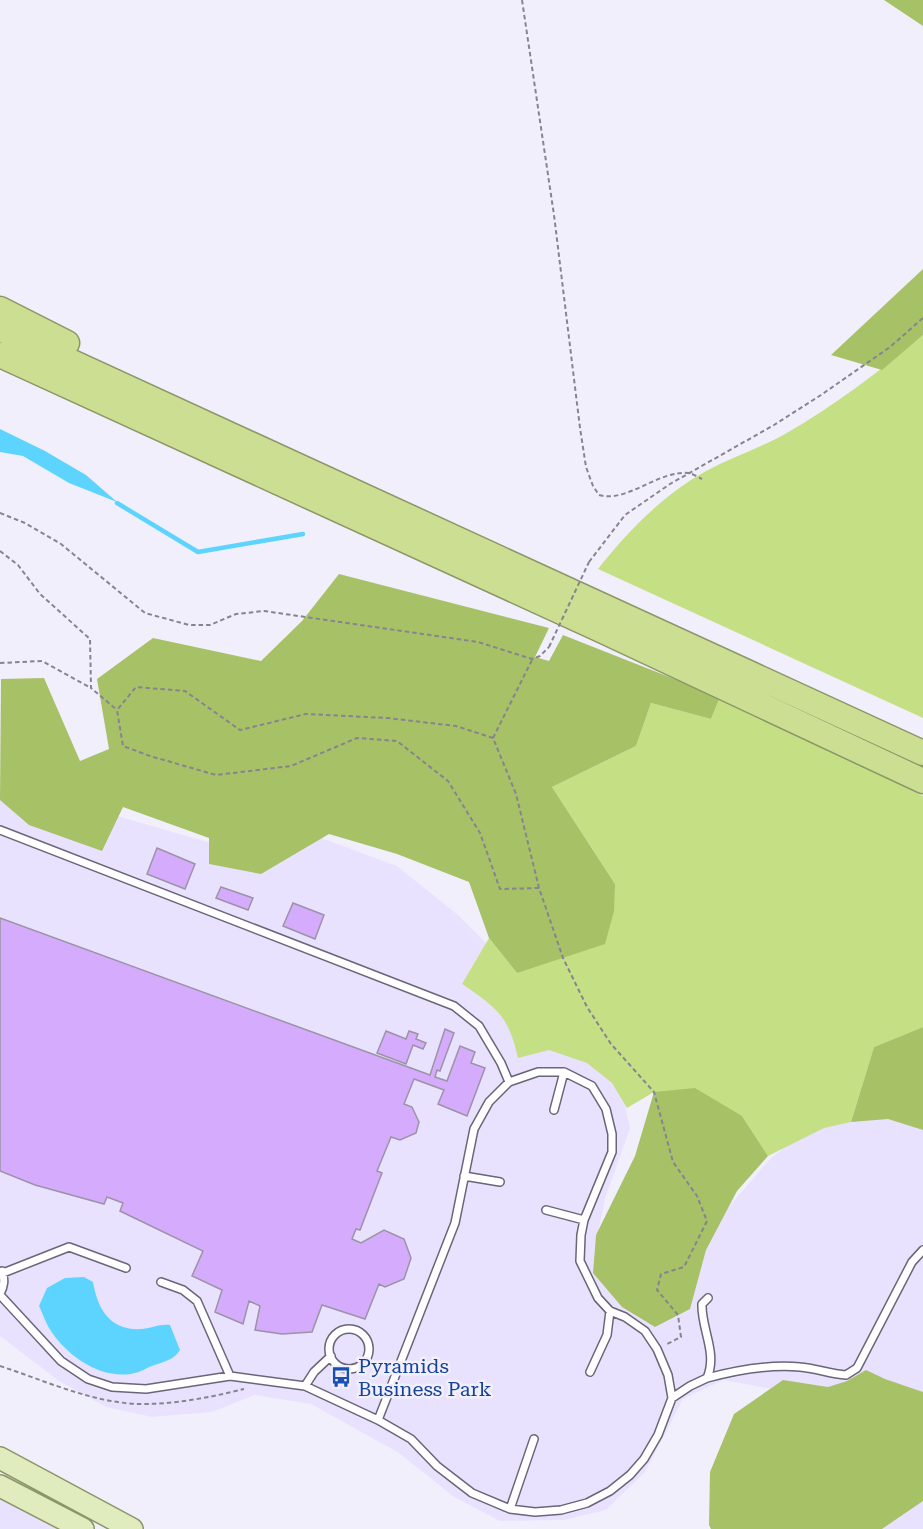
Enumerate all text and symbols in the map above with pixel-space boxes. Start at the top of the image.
place label: Pyramids Business Park [358,1354,492,1401]
bus stop icon: Pyramids Business Park [329,1365,353,1389]

